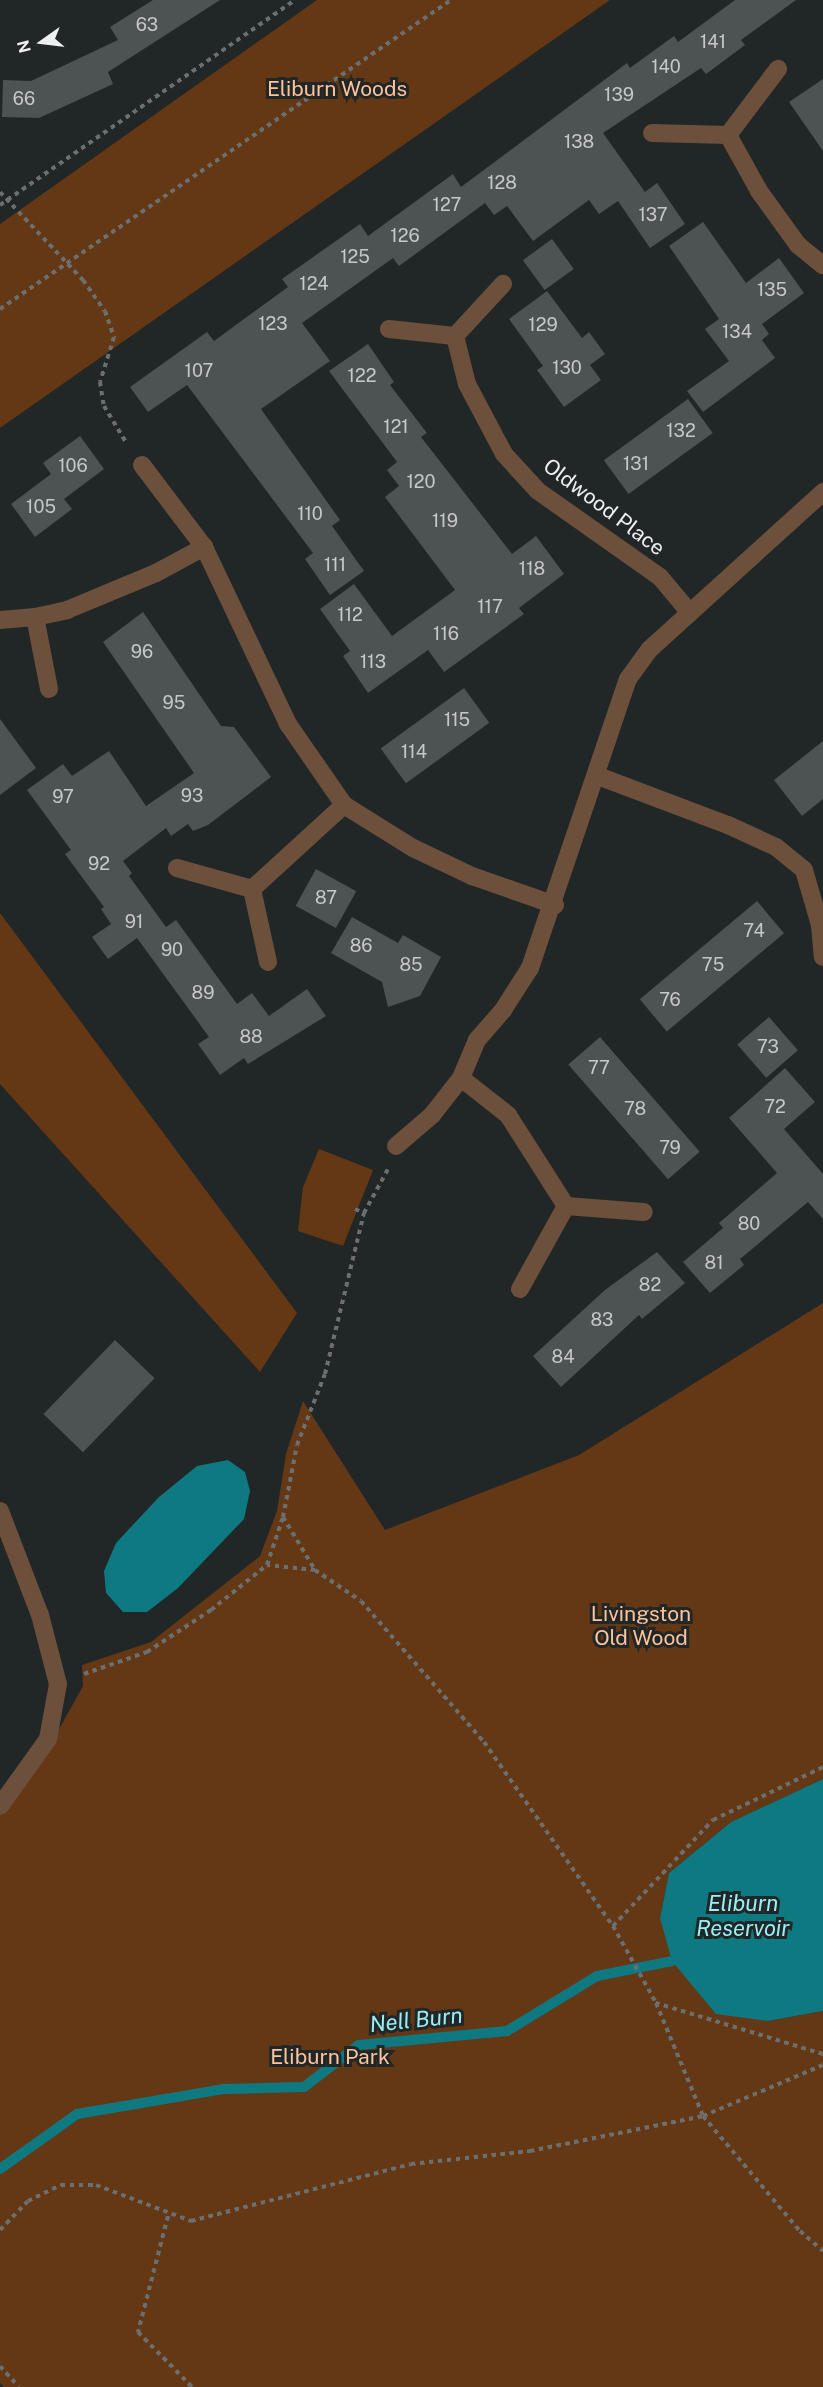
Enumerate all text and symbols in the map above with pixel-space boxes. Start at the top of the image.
north arrow [12,12,72,72]
house number: 63 [136,14,158,36]
house number: 141 [700,31,726,53]
text: N [13,38,35,55]
house number: 140 [651,56,681,78]
park label: Eliburn Woods [267,76,407,102]
house number: 139 [604,84,634,106]
house number: 66 [13,88,35,110]
house number: 138 [564,131,594,153]
house number: 128 [487,172,517,194]
house number: 127 [433,194,461,216]
house number: 137 [638,204,668,226]
house number: 126 [390,225,420,247]
house number: 125 [340,246,370,268]
house number: 124 [299,273,329,295]
house number: 135 [757,279,787,301]
house number: 123 [258,313,288,335]
house number: 129 [528,314,558,336]
house number: 134 [722,321,752,343]
house number: 130 [552,357,582,379]
house number: 107 [185,360,213,382]
house number: 122 [348,365,376,387]
house number: 121 [383,416,409,438]
house number: 132 [666,420,696,442]
street label: Oldwood Place [538,453,670,561]
house number: 131 [623,453,649,475]
house number: 106 [58,455,88,477]
house number: 120 [406,471,436,493]
house number: 105 [26,496,56,518]
house number: 110 [297,503,323,525]
house number: 119 [432,510,458,532]
house number: 111 [324,554,346,576]
house number: 118 [519,558,545,580]
house number: 117 [477,596,503,618]
house number: 112 [337,604,363,626]
house number: 116 [433,623,459,645]
house number: 96 [131,641,153,663]
house number: 113 [360,651,386,673]
house number: 95 [163,692,185,714]
house number: 115 [444,709,470,731]
house number: 114 [401,741,427,763]
house number: 93 [181,785,203,807]
house number: 97 [52,786,74,808]
house number: 92 [88,853,110,875]
house number: 87 [315,887,337,909]
house number: 91 [125,911,143,933]
house number: 74 [743,920,765,942]
house number: 86 [350,935,372,957]
house number: 90 [161,939,183,961]
house number: 85 [399,954,423,976]
house number: 75 [702,954,724,976]
house number: 89 [192,982,214,1004]
house number: 76 [659,989,681,1011]
house number: 88 [239,1026,263,1048]
house number: 73 [757,1036,779,1058]
house number: 77 [588,1057,610,1079]
house number: 72 [764,1096,786,1118]
house number: 78 [624,1098,646,1120]
house number: 79 [659,1137,681,1159]
house number: 80 [738,1213,760,1235]
house number: 81 [705,1252,723,1274]
house number: 82 [639,1274,661,1296]
house number: 83 [591,1309,613,1331]
house number: 84 [552,1346,574,1368]
park label: Livingston Old Wood [591,1601,691,1651]
water label: Eliburn Reservoir [696,1890,790,1942]
water label: Nell Burn [368,2002,464,2038]
park label: Eliburn Park [270,2044,390,2070]

